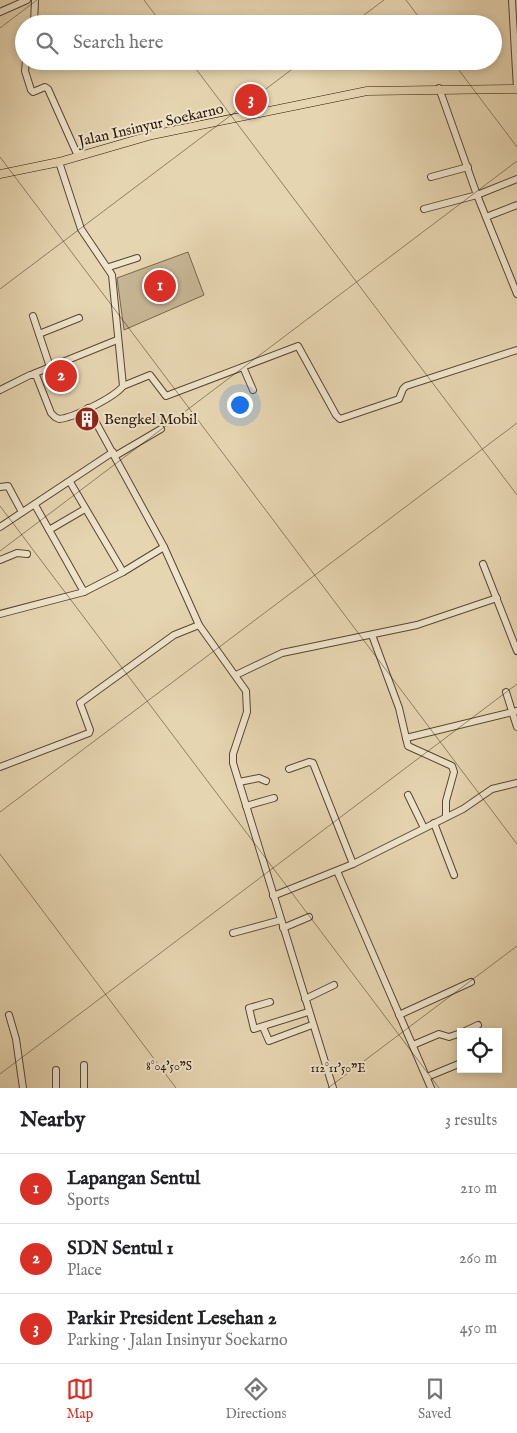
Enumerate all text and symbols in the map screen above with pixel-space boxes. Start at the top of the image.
search box [15,15,502,70]
icon: search [33,29,61,57]
text: Search here [73,31,164,55]
pin: 3 [235,81,267,119]
street label: Jalan Insinyur Soekarno [75,99,225,151]
pin: 1 [144,267,176,305]
pin: 2 [45,357,77,395]
your location [227,392,253,418]
building icon: Bengkel Mobil [74,406,100,432]
place label: Bengkel Mobil [104,410,198,429]
map controls [457,1028,502,1073]
button: locate [457,1028,502,1073]
text: 8°04'50"S [146,1059,192,1074]
text: 112°11'50"E [310,1061,366,1076]
text: Nearby [20,1107,85,1134]
text: 3 results [445,1111,497,1131]
text: Lapangan Sentul [67,1167,200,1191]
text: 1 [33,1179,39,1199]
text: 210 m [460,1179,497,1199]
text: Sports [67,1191,109,1211]
text: SDN Sentul 1 [67,1237,174,1261]
text: 2 [32,1249,40,1269]
text: 260 m [459,1249,497,1269]
text: Place [67,1261,102,1281]
text: Parkir President Lesehan 2 [67,1307,277,1331]
text: 3 [33,1319,39,1339]
text: 450 m [460,1319,497,1339]
text: Parking · Jalan Insinyur Soekarno [67,1331,288,1351]
tab: Map [66,1375,94,1423]
tab: Directions [225,1375,286,1423]
tab: Saved [418,1375,451,1423]

